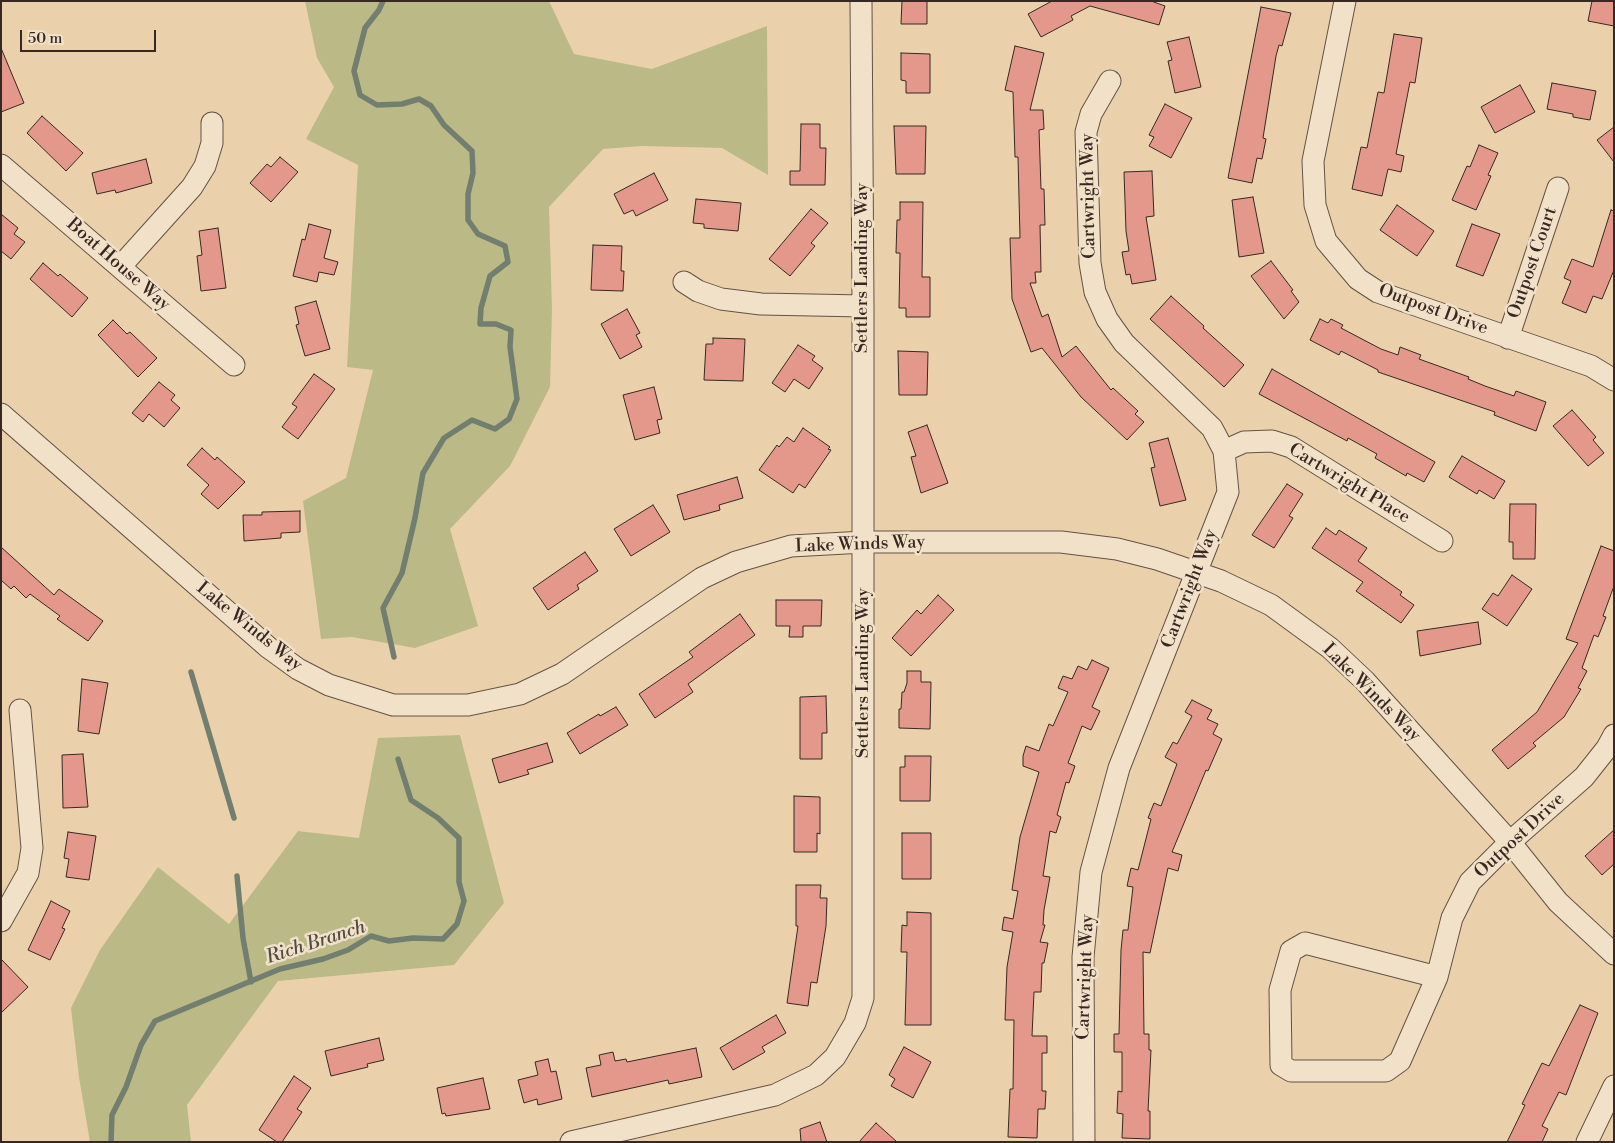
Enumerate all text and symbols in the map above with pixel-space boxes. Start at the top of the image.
scale bar [22,20,159,52]
text: 50 m [28,29,62,48]
street label: Cartwright Way [1077,133,1101,259]
street label: Settlers Landing Way [852,183,874,353]
street label: Outpost Court [1504,204,1562,322]
street label: Boat House Way [62,214,174,316]
street label: Outpost Drive [1375,280,1491,340]
street label: Cartwright Place [1284,439,1414,529]
street label: Cartwright Way [1157,527,1223,651]
street label: Lake Winds Way [795,532,925,558]
street label: Lake Winds Way [192,578,306,676]
street label: Settlers Landing Way [853,588,875,758]
street label: Lake Winds Way [1317,639,1425,747]
street label: Outpost Drive [1471,789,1569,883]
street label: Cartwright Way [1073,914,1099,1040]
water label: Rich Branch [263,916,369,970]

